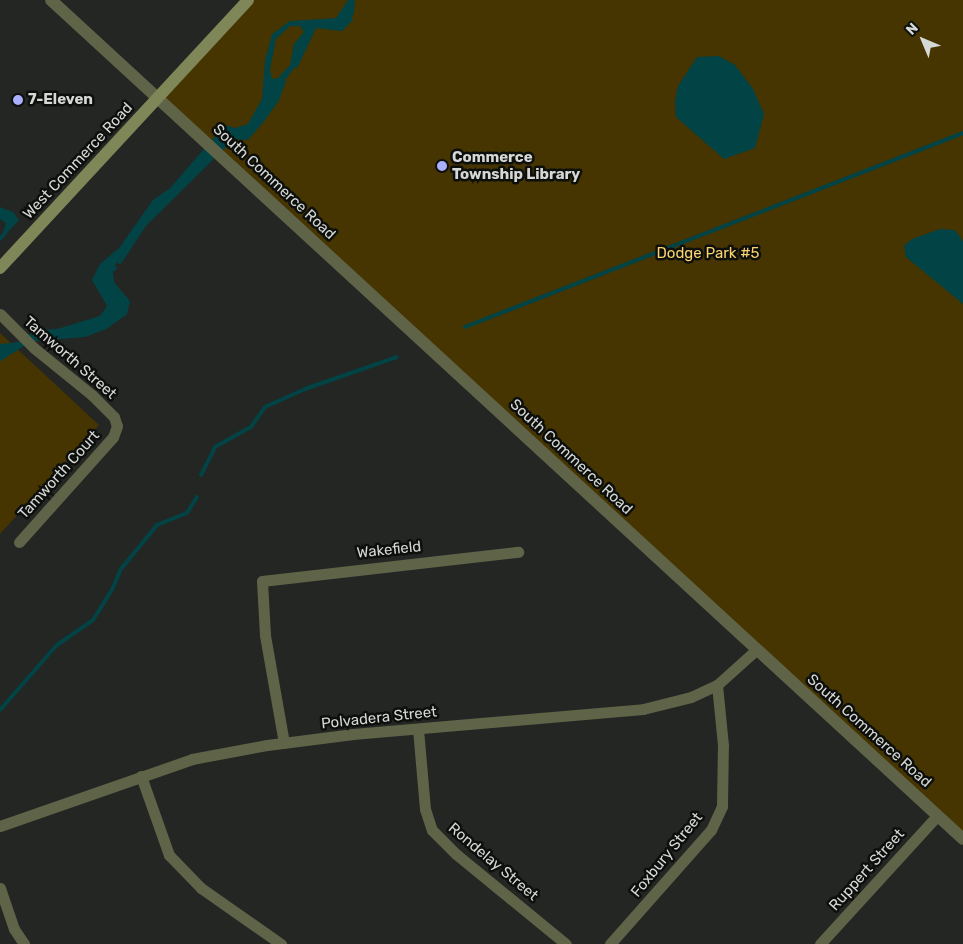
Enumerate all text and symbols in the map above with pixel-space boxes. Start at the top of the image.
north arrow [898,15,948,65]
text: N [902,19,922,39]
place label: 7-Eleven [28,91,93,109]
marker: 7-Eleven [12,94,24,106]
street label: West Commerce Road [19,99,137,223]
street label: South Commerce Road [209,121,339,243]
place label: Commerce Township Library [452,148,580,183]
marker: Commerce Township Library [436,160,448,172]
park label: Dodge Park #5 [656,245,760,263]
street label: Tamworth Street [20,313,120,403]
street label: South Commerce Road [506,396,636,518]
street label: Tamworth Court [15,427,103,523]
street label: Wakefield [356,538,422,562]
street label: South Commerce Road [803,671,935,791]
street label: Polvadera Street [320,703,438,733]
street label: Foxbury Street [627,809,707,901]
street label: Rondelay Street [444,819,542,905]
street label: Ruppert Street [826,825,908,915]

